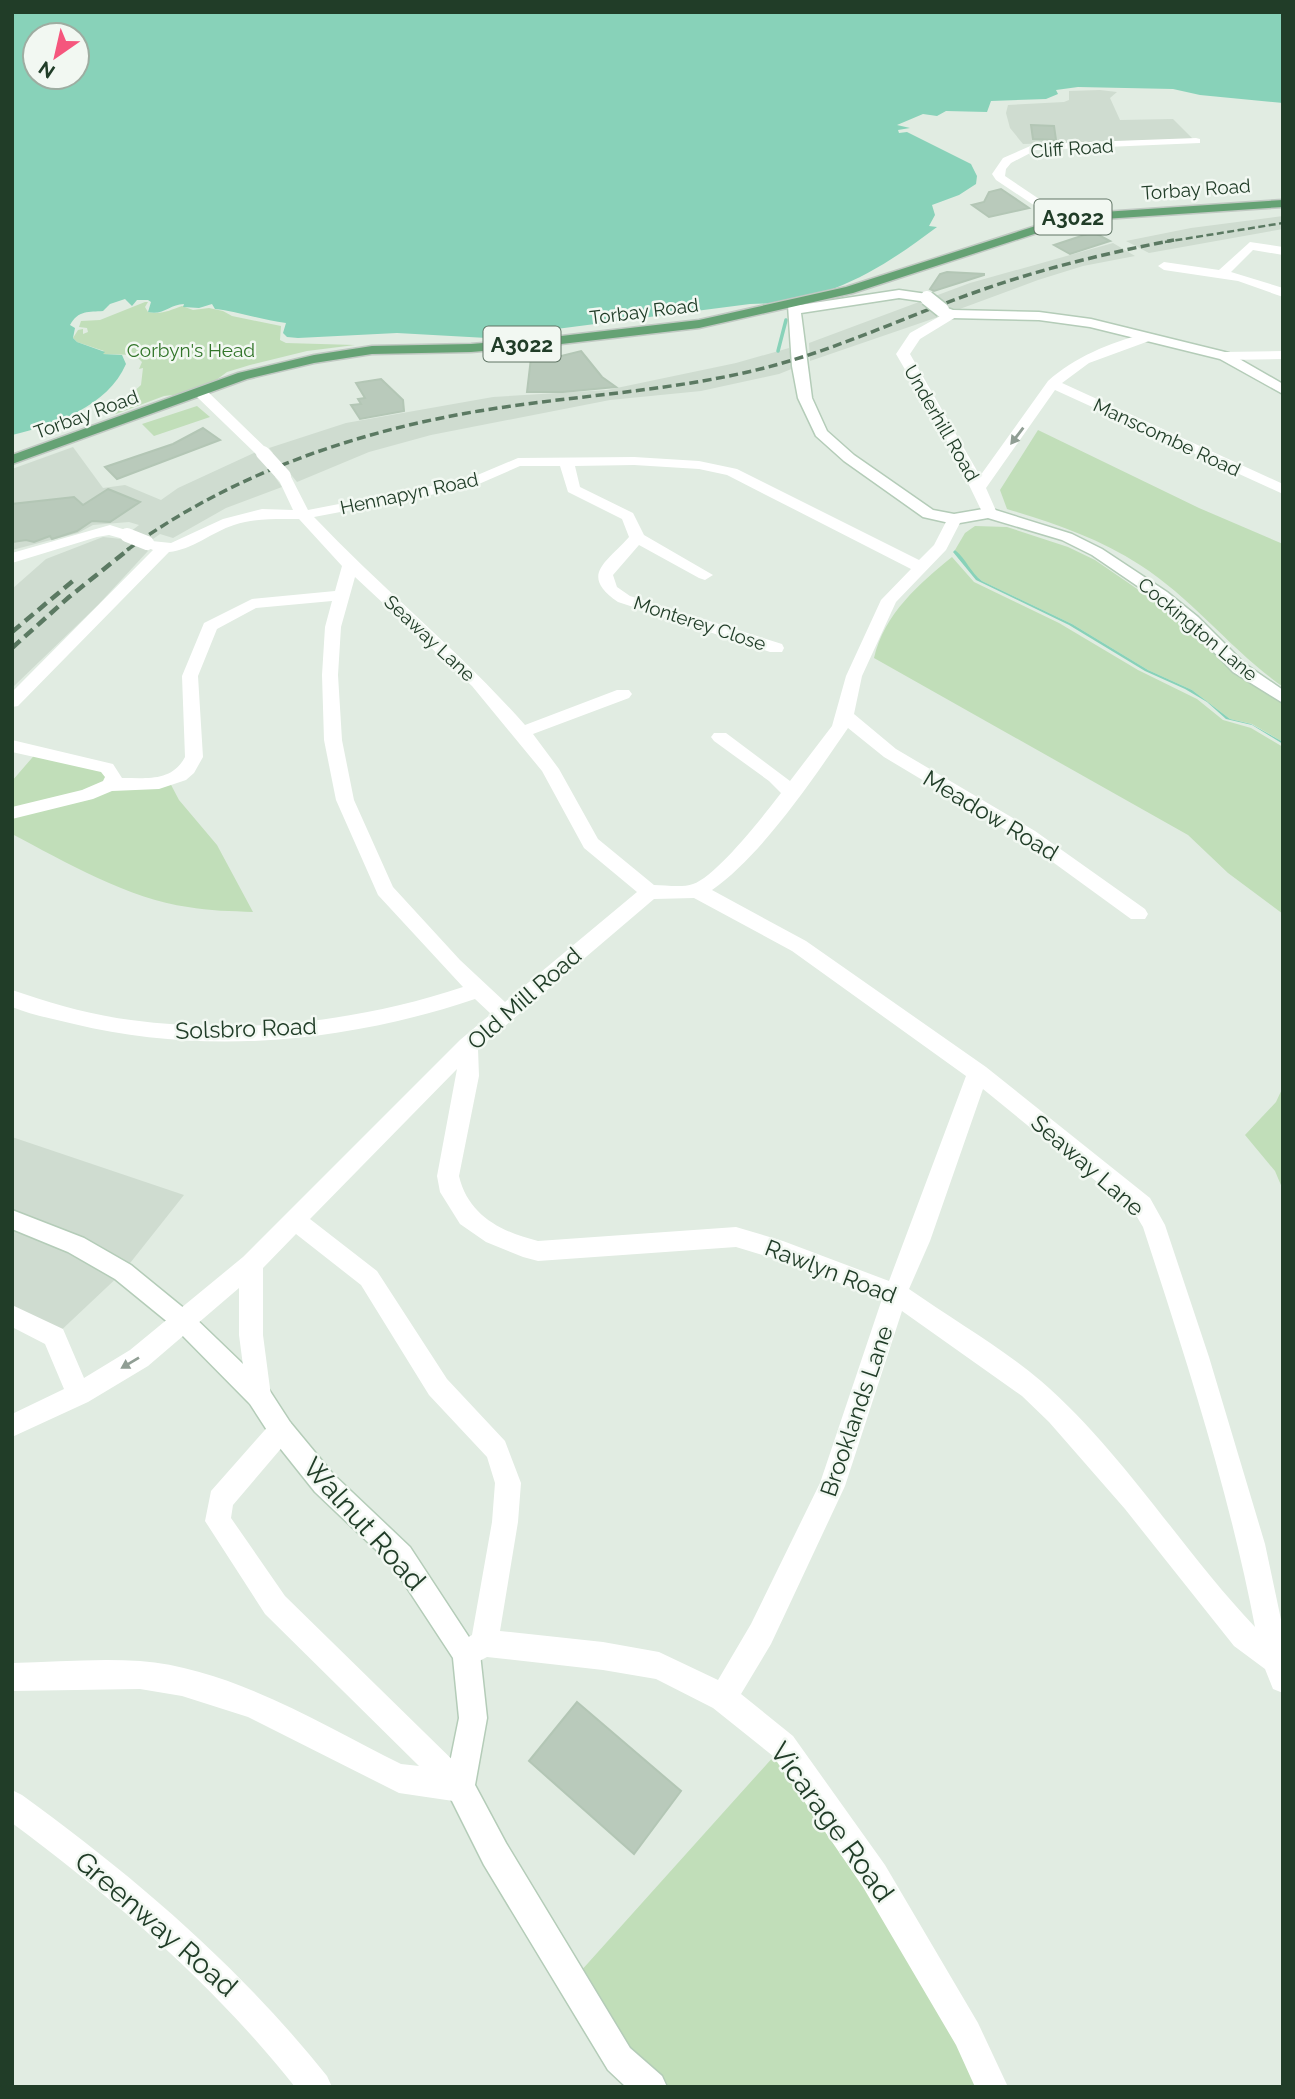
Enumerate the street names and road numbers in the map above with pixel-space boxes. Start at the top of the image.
street label: Cliff Road [1030,134,1114,162]
street label: Torbay Road [1141,174,1251,204]
road number: A3022 [1034,200,1112,234]
street label: Torbay Road [588,293,700,329]
road number: A3022 [484,326,560,362]
street label: Underhill Road [900,361,984,485]
street label: Torbay Road [31,385,141,443]
street label: Manscombe Road [1090,393,1244,481]
street label: Hennapyn Road [338,468,480,518]
street label: Cockington Lane [1134,573,1262,685]
street label: Seaway Lane [380,590,480,686]
street label: Monterey Close [631,591,769,655]
street label: Meadow Road [919,764,1063,866]
street label: Old Mill Road [462,941,586,1055]
street label: Solsbro Road [175,1012,317,1044]
street label: Seaway Lane [1026,1109,1150,1221]
street label: Rawlyn Road [762,1234,900,1308]
street label: Brooklands Lane [814,1322,898,1500]
street label: Walnut Road [296,1451,432,1597]
street label: Vicarage Road [763,1736,901,1908]
street label: Greenway Road [68,1845,244,2003]

